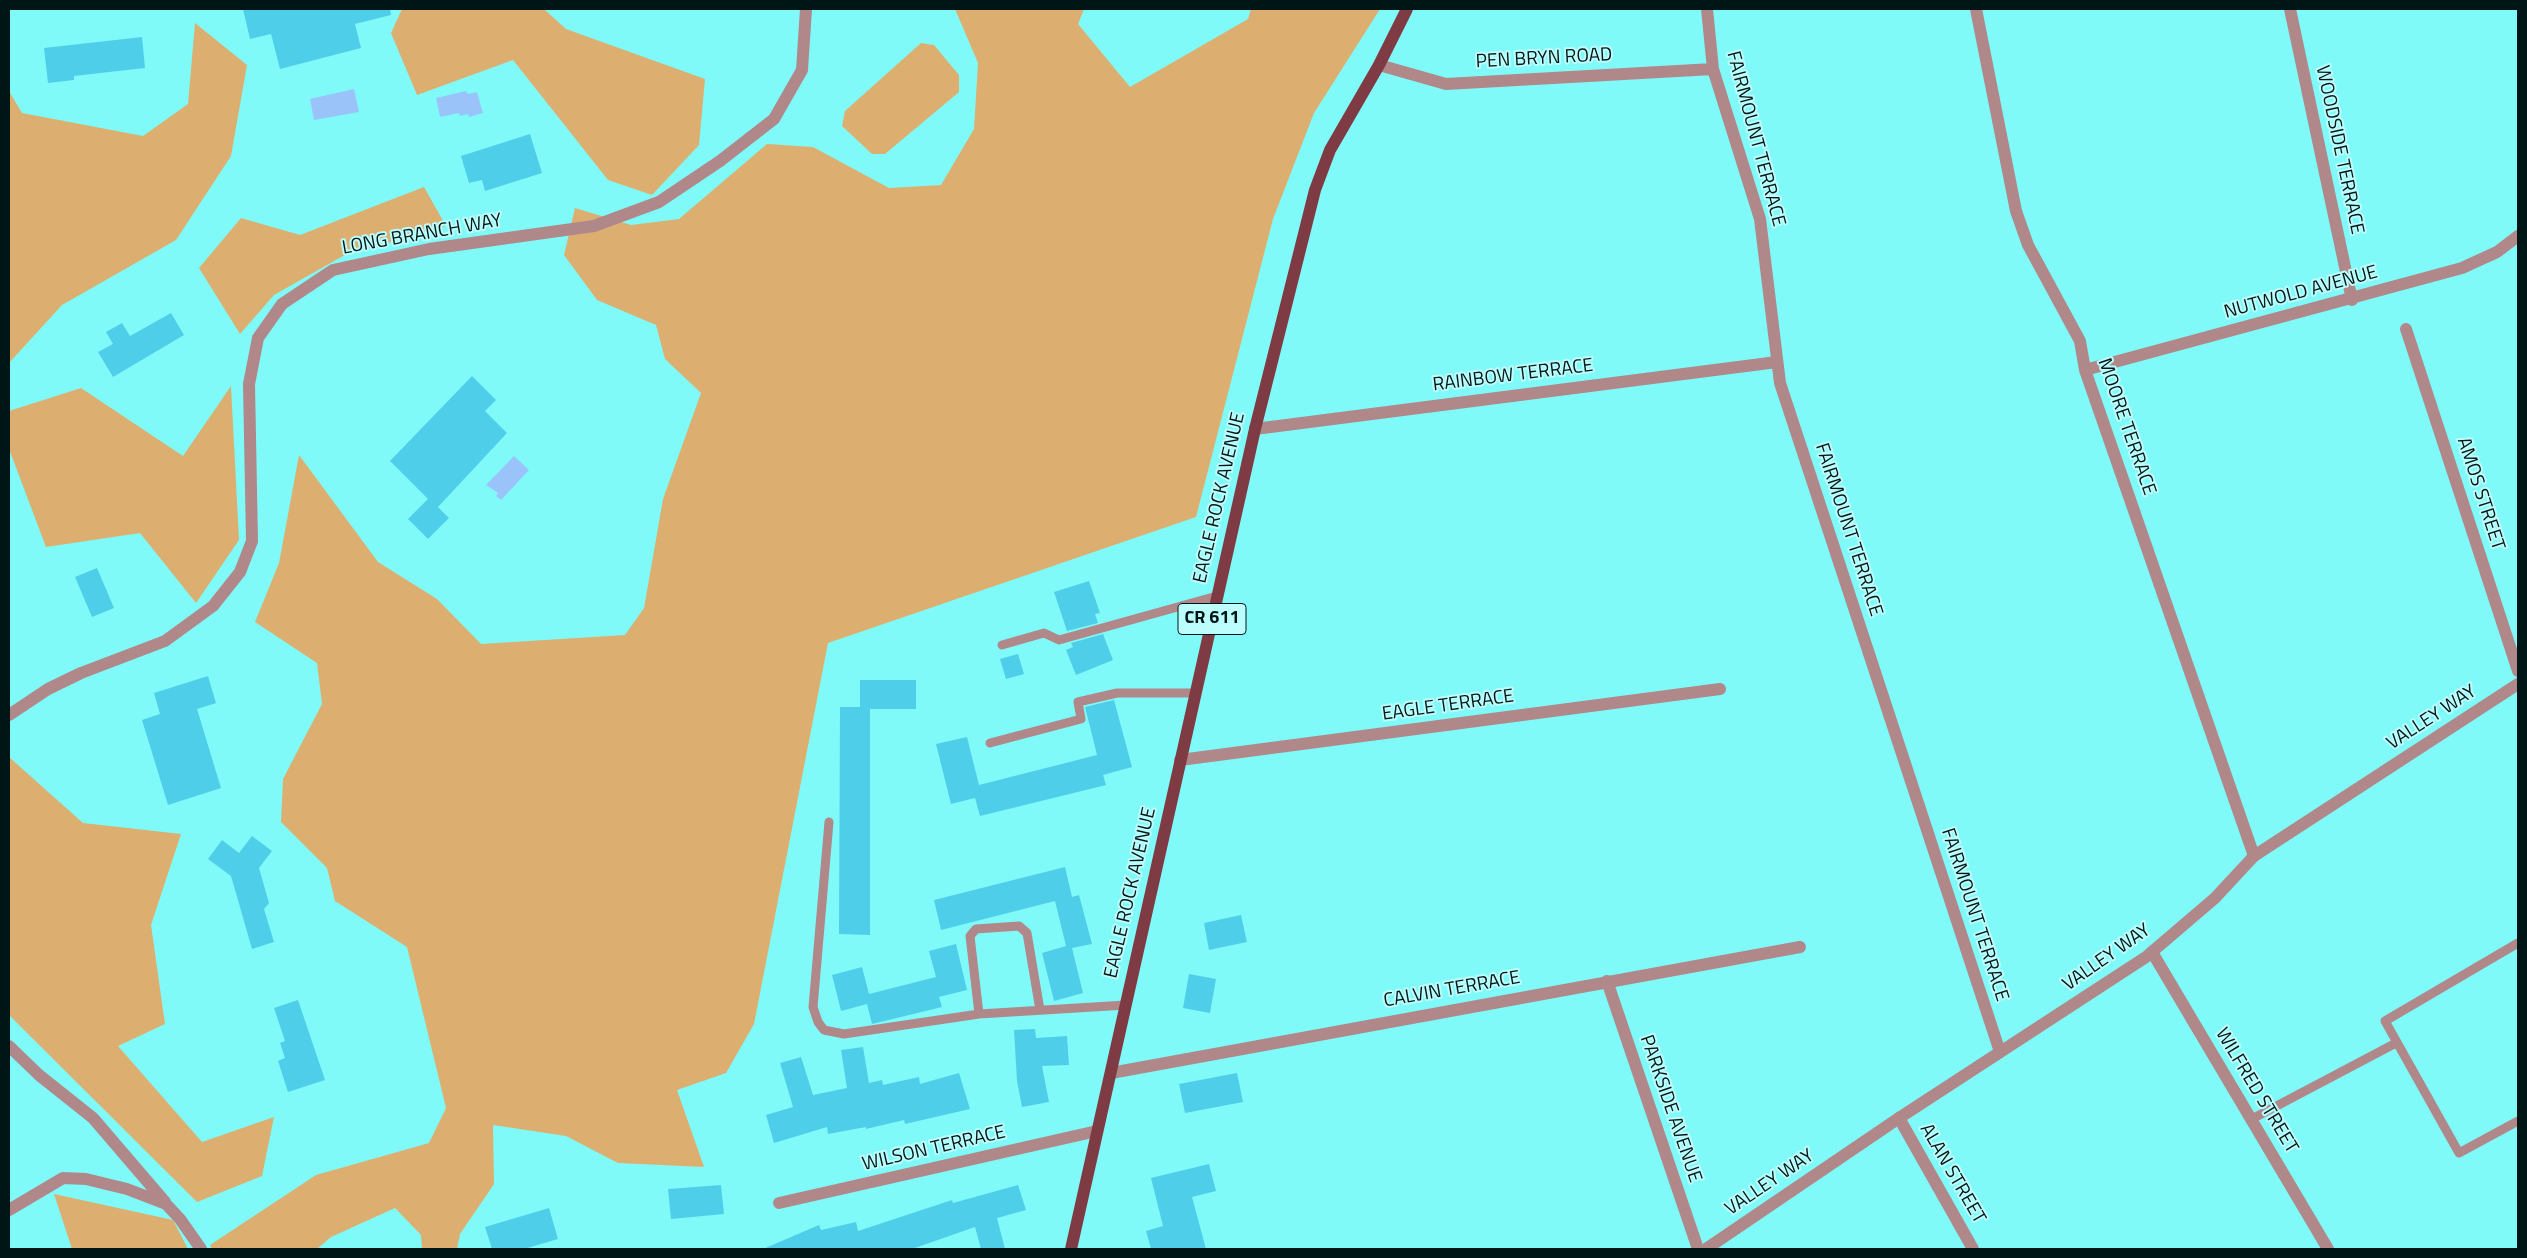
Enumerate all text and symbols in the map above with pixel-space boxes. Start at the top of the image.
street label: PEN BRYN ROAD [1475,44,1613,74]
street label: FAIRMOUNT TERRACE [1721,49,1789,229]
street label: WOODSIDE TERRACE [2310,64,2368,236]
street label: LONG BRANCH WAY [340,210,504,260]
street label: NUTWOLD AVENUE [2222,262,2380,324]
street label: RAINBOW TERRACE [1432,355,1594,397]
street label: MOORE TERRACE [2092,356,2160,498]
street label: EAGLE ROCK AVENUE [1189,410,1251,586]
street label: AMOS STREET [2451,435,2509,553]
street label: FAIRMOUNT TERRACE [1809,441,1887,619]
road number: CR 611 [1178,604,1246,634]
street label: VALLEY WAY [2383,681,2481,755]
street label: EAGLE TERRACE [1381,685,1515,727]
street label: EAGLE ROCK AVENUE [1100,805,1162,981]
street label: FAIRMOUNT TERRACE [1935,826,2013,1004]
street label: VALLEY WAY [2059,919,2155,997]
street label: CALVIN TERRACE [1382,967,1522,1013]
street label: WILFRED STREET [2210,1024,2302,1158]
street label: PARKSIDE AVENUE [1634,1032,1706,1186]
street label: ALAN STREET [1914,1120,1990,1228]
street label: WILSON TERRACE [860,1121,1008,1177]
street label: VALLEY WAY [1721,1145,1819,1221]

